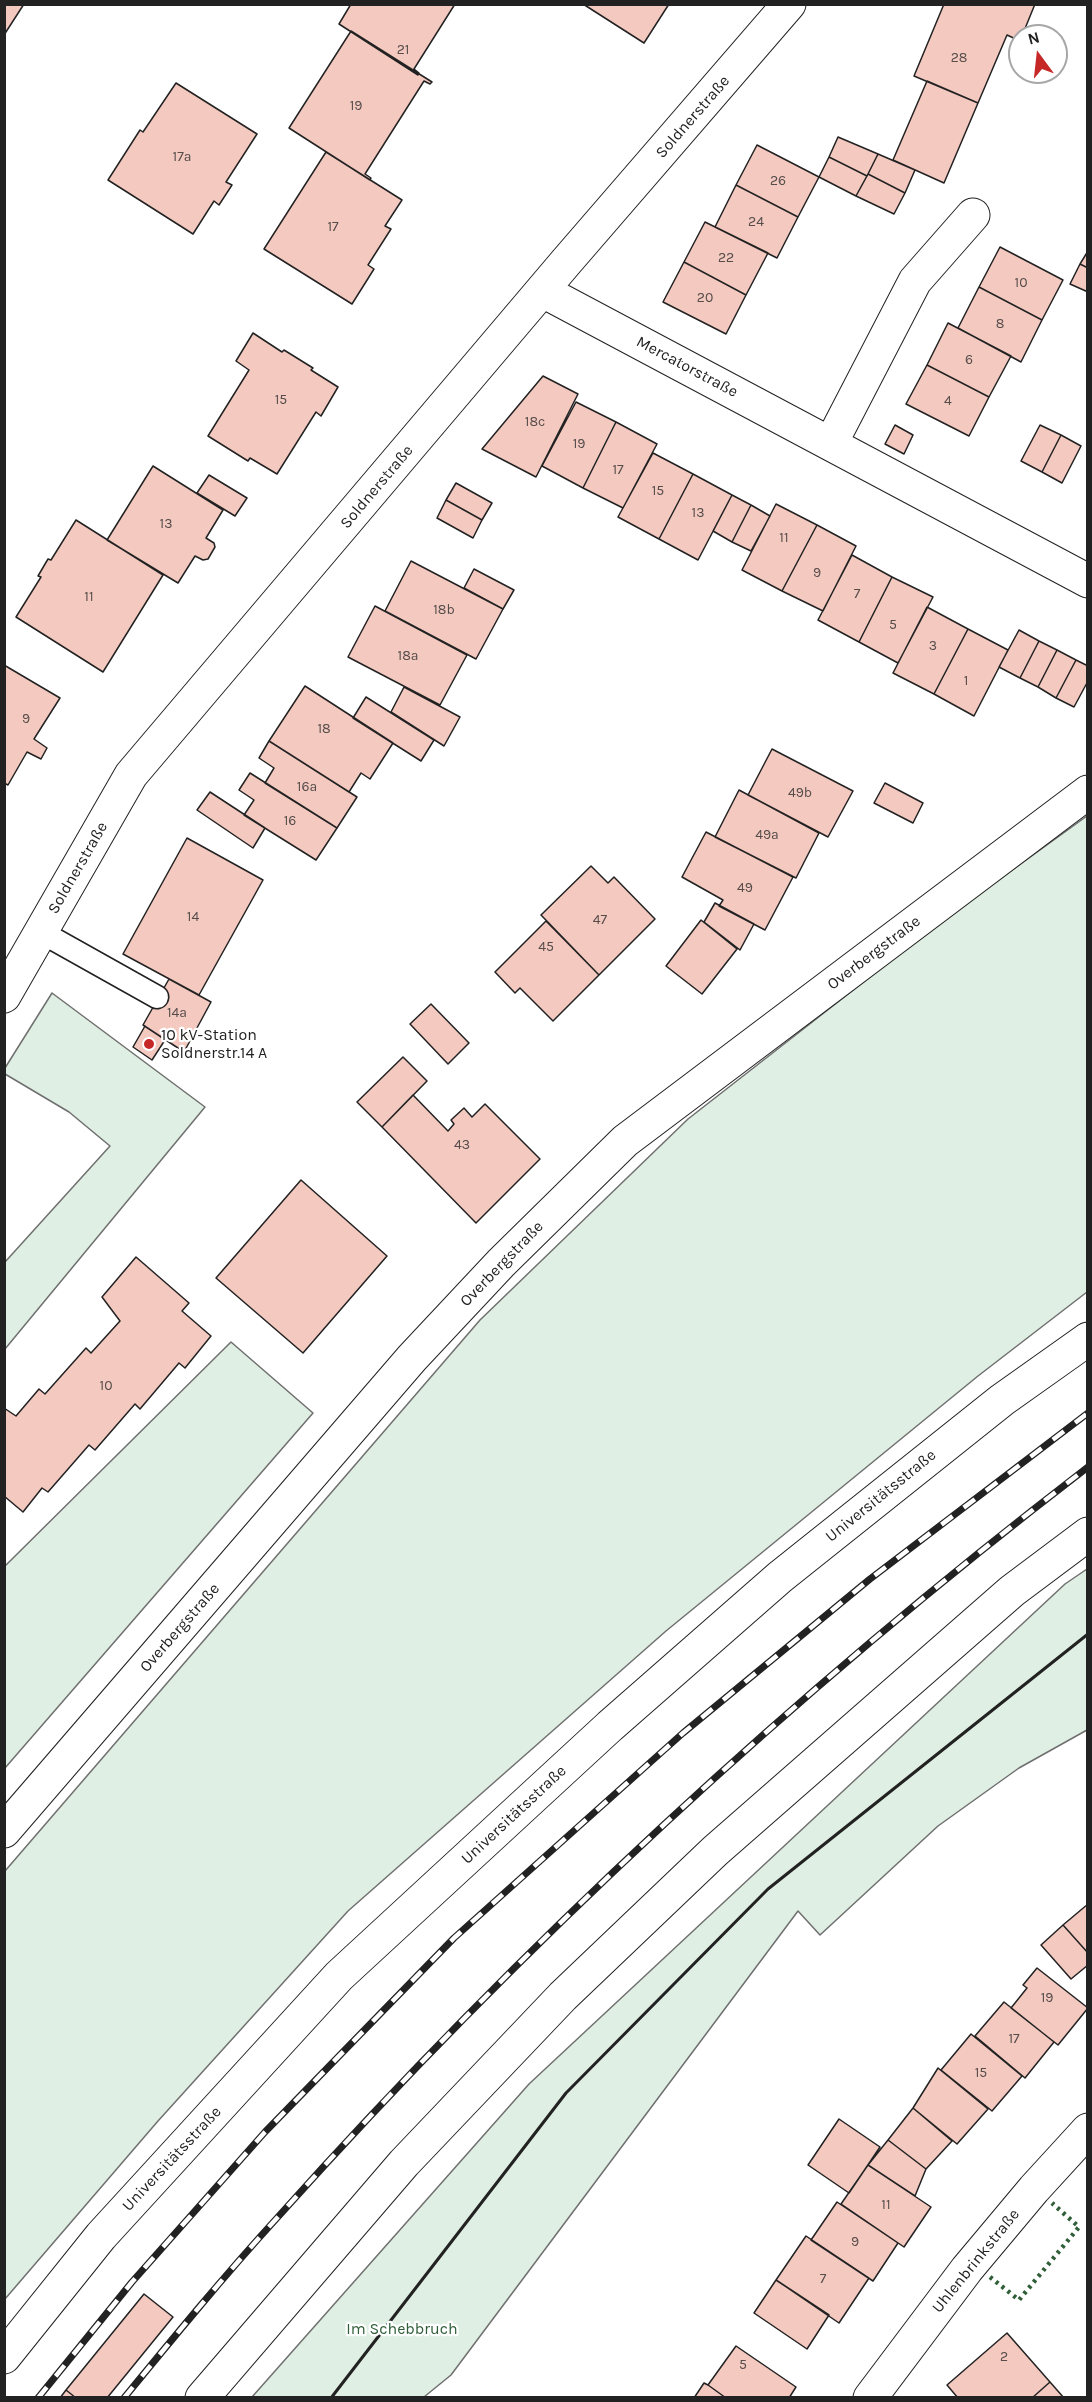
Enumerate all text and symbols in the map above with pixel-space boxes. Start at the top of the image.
north arrow [1008,24,1068,84]
text: N [1026,27,1042,49]
house number: 21 [397,42,409,58]
house number: 28 [951,50,967,66]
street label: Soldnerstraße [652,72,734,162]
house number: 19 [350,98,362,114]
house number: 17a [173,149,191,165]
house number: 26 [770,173,786,189]
house number: 24 [748,214,764,230]
house number: 17 [327,219,339,235]
house number: 22 [718,250,734,266]
house number: 10 [1015,275,1027,291]
house number: 20 [697,290,713,306]
house number: 8 [996,316,1004,332]
street label: Mercatorstraße [633,332,741,402]
house number: 6 [965,352,973,368]
house number: 15 [275,392,287,408]
house number: 4 [944,393,952,409]
house number: 18c [525,414,545,430]
house number: 19 [573,436,585,452]
street label: Soldnerstraße [337,441,417,533]
house number: 17 [612,462,624,478]
house number: 15 [652,483,664,499]
house number: 13 [692,505,704,521]
house number: 13 [160,516,172,532]
house number: 11 [779,530,789,546]
house number: 9 [813,565,821,581]
house number: 7 [854,586,860,602]
house number: 11 [84,589,94,605]
house number: 18b [433,602,455,618]
house number: 5 [889,617,897,633]
house number: 3 [929,638,937,654]
house number: 18a [398,648,418,664]
house number: 1 [964,673,968,689]
house number: 9 [22,711,30,727]
house number: 18 [317,721,331,737]
house number: 16a [297,779,317,795]
house number: 49b [788,785,812,801]
house number: 16 [284,813,296,829]
street label: Soldnerstraße [44,819,112,917]
house number: 49a [755,827,779,843]
house number: 49 [737,880,753,896]
house number: 14 [187,909,199,925]
house number: 47 [593,912,607,928]
street label: Overbergstraße [824,912,924,994]
house number: 45 [538,939,554,955]
house number: 14a [167,1005,187,1021]
place label: 10 kV-Station Soldnerstr.14 A [161,1025,267,1063]
marker: 10 kV-Station Soldnerstr.14 A [142,1037,156,1051]
house number: 43 [454,1137,470,1153]
street label: Overbergstraße [456,1217,548,1311]
house number: 10 [100,1378,112,1394]
street label: Universitätsstraße [822,1446,940,1546]
street label: Overbergstraße [136,1580,224,1676]
street label: Universitätsstraße [458,1761,570,1869]
house number: 19 [1041,1990,1053,2006]
house number: 17 [1008,2031,1020,2047]
house number: 15 [975,2065,987,2081]
street label: Universitätsstraße [118,2103,226,2215]
house number: 11 [881,2197,891,2213]
street label: Uhlenbrinkstraße [928,2205,1024,2317]
house number: 9 [851,2234,859,2250]
house number: 7 [820,2271,826,2287]
park label: Im Schebbruch [346,2319,458,2339]
house number: 2 [1000,2349,1008,2365]
house number: 5 [739,2357,747,2373]

